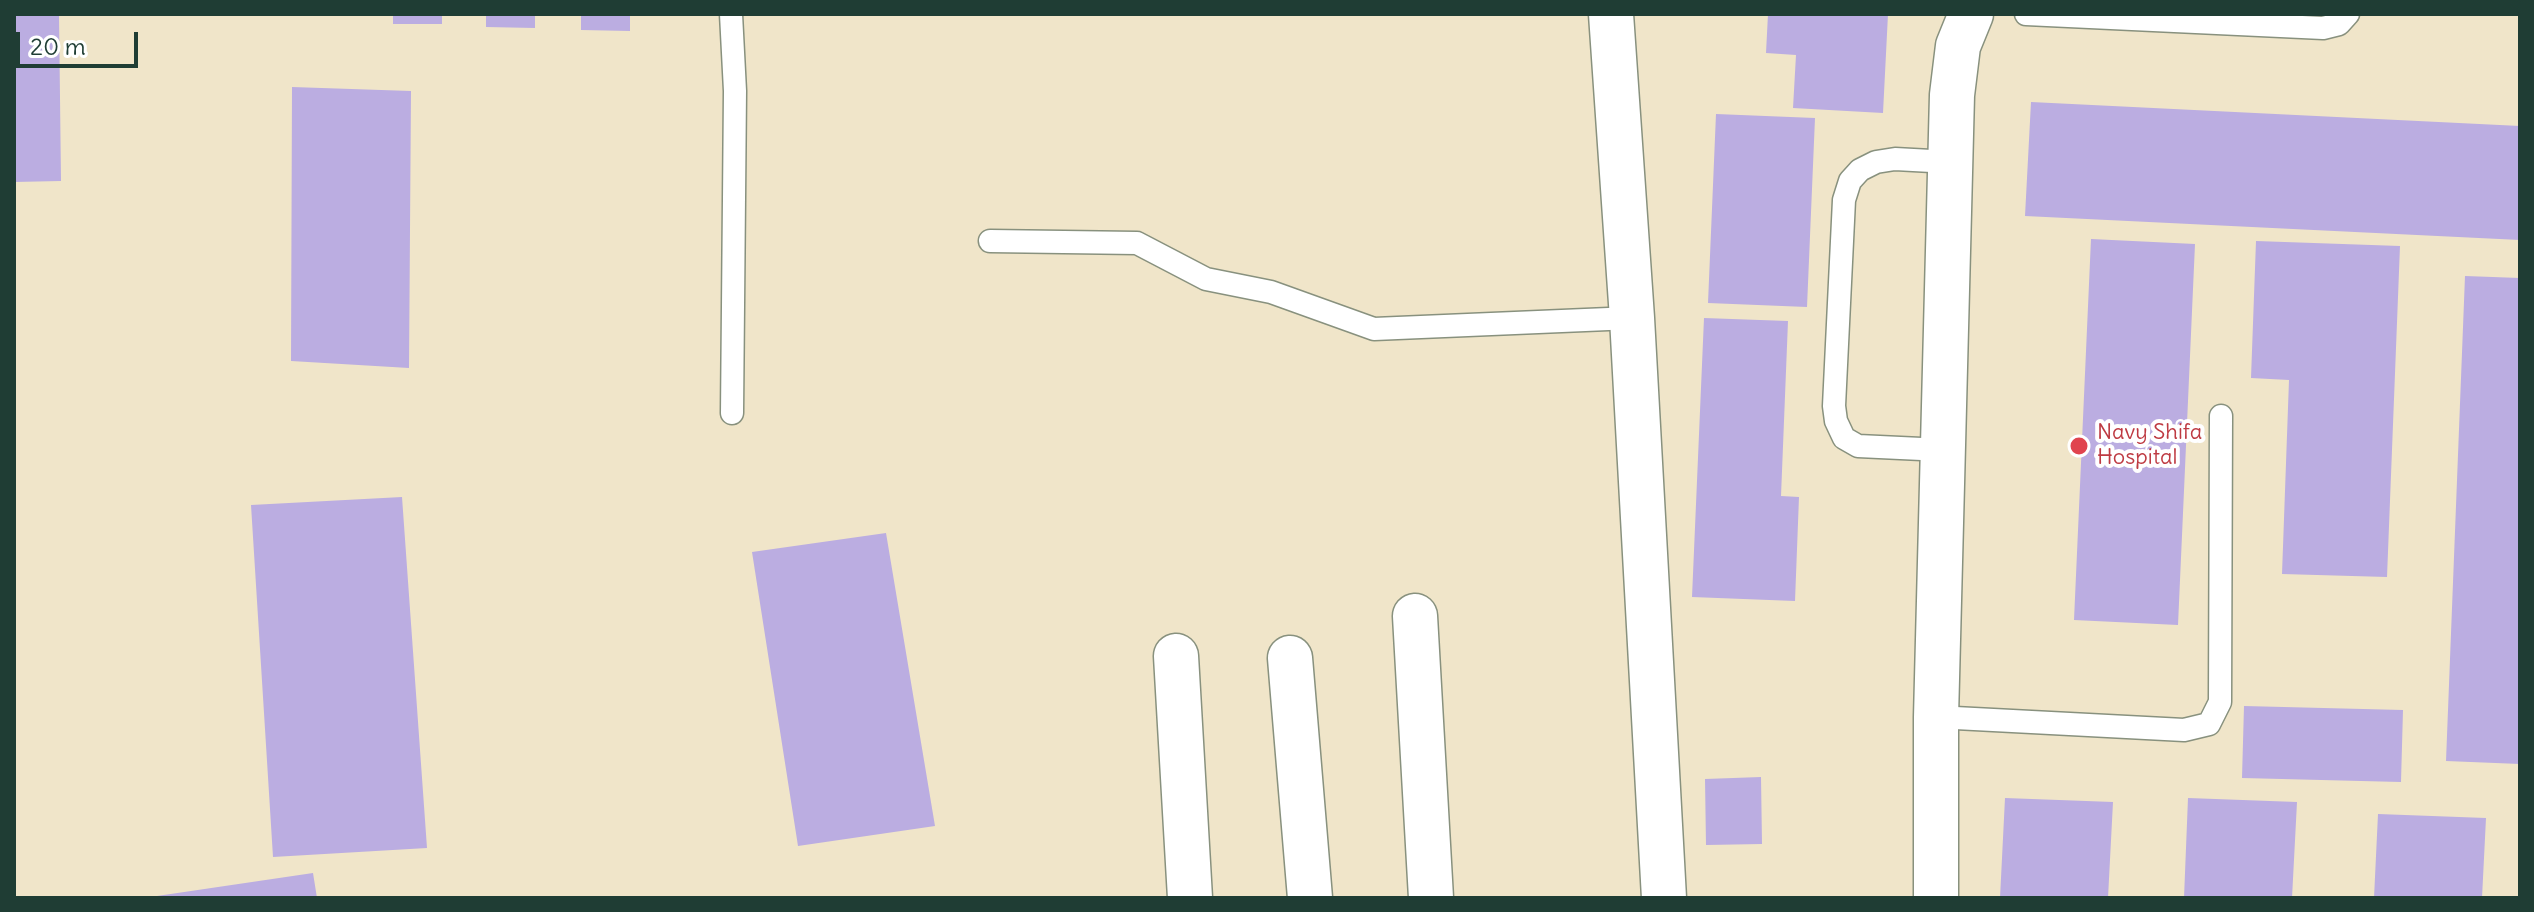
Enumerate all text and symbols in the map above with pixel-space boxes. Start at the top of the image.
scale bar [20,16,142,66]
text: 20 m [30,31,86,61]
place label: Navy Shifa Hospital [2097,420,2202,472]
marker: Navy Shifa Hospital [2068,435,2090,457]

